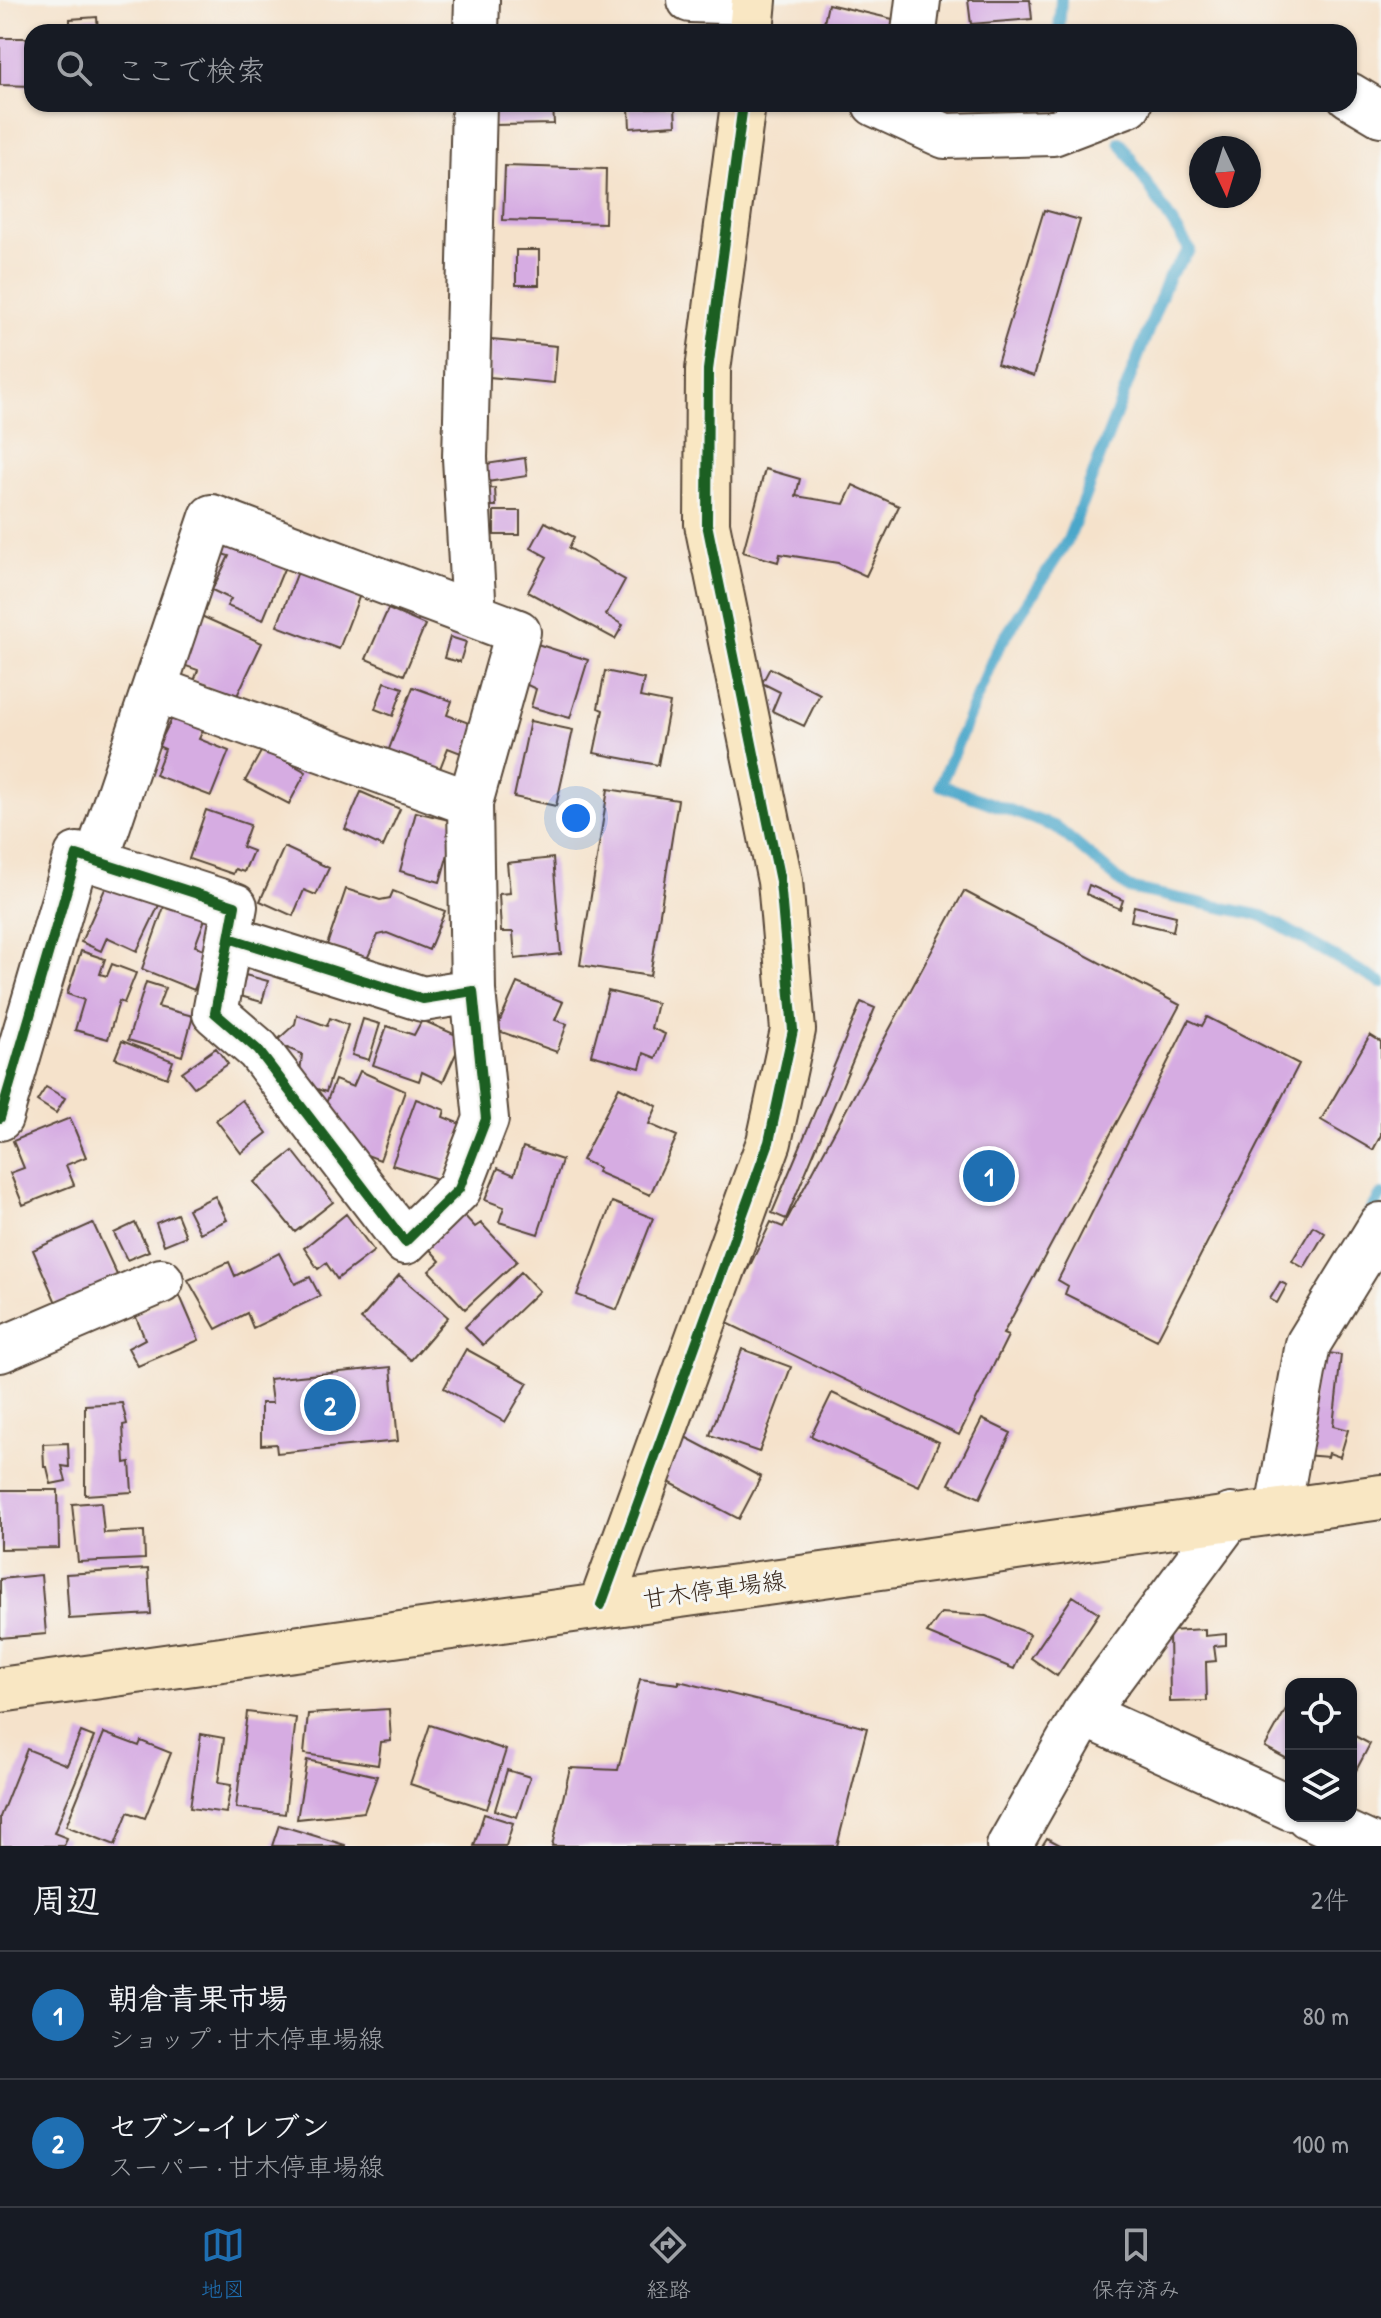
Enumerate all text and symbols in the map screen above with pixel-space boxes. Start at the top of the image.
search box [24,24,1357,112]
icon: search [52,46,96,90]
text: ここで検索 [116,50,266,90]
north arrow [1189,136,1261,208]
your location [556,798,596,838]
pin: 1 [963,1146,1015,1206]
pin: 2 [304,1375,356,1435]
street label: 甘木停車場線 [640,1563,788,1615]
map controls [1285,1678,1357,1822]
button: locate [1285,1678,1357,1750]
button: layers [1285,1750,1357,1822]
text: 周辺 [32,1877,100,1923]
text: 2件 [1311,1882,1349,1917]
text: 朝倉青果市場 [108,1978,288,2018]
text: 1 [53,1998,63,2033]
text: 80 m [1302,1998,1349,2033]
text: ショップ · 甘木停車場線 [108,2021,384,2056]
text: セブン-イレブン [108,2106,330,2146]
text: 2 [52,2126,64,2161]
text: 100 m [1293,2126,1349,2161]
text: スーパー · 甘木停車場線 [108,2149,384,2184]
tab: 地図 [201,2223,245,2304]
tab: 経路 [646,2223,690,2304]
tab: 保存済み [1092,2223,1180,2304]

